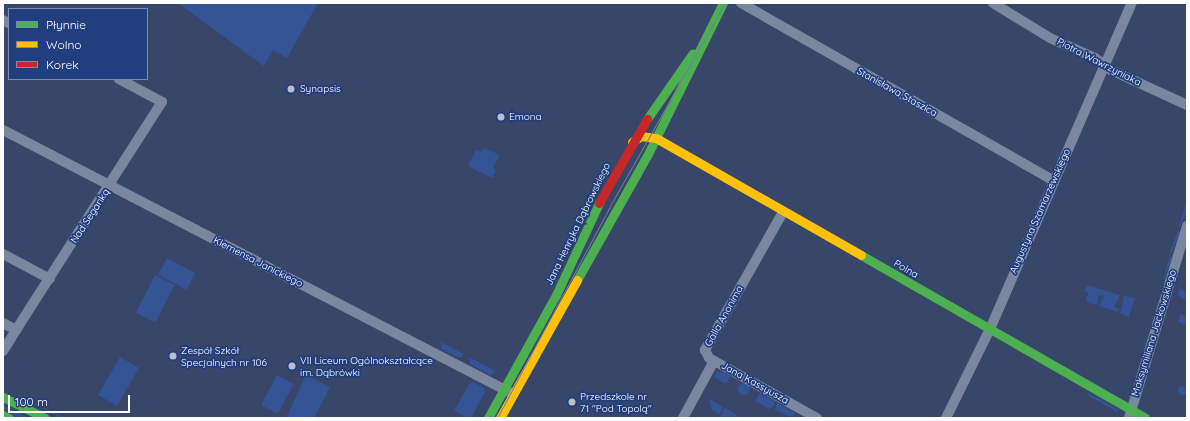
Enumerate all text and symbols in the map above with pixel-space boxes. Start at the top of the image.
legend [8,8,148,80]
text: Płynnie [46,17,86,32]
street label: Piotra Wawrzyniaka [1055,36,1143,88]
text: Wolno [46,37,82,52]
text: Korek [46,57,79,72]
street label: Stanisława Staszica [855,65,939,119]
marker: Synapsis [285,83,297,95]
place label: Synapsis [300,83,341,95]
place label: Emona [509,111,542,123]
marker: Emona [496,112,506,122]
street label: Augustyna Szamarzewskiego [1007,147,1073,275]
street label: Jana Henryka Dąbrowskiego [543,161,613,287]
street label: Nad Seganką [68,186,112,246]
street label: Klemensa Janickiego [211,234,305,290]
street label: Polna [892,257,920,281]
street label: Maksymiliana Jackowskiego [1129,268,1179,398]
street label: Galla Anonima [702,283,746,349]
place label: Zespół Szkół Specjalnych nr 106 [181,344,267,368]
marker: Zespół Szkół Specjalnych nr 106 [168,351,178,361]
place label: VII Liceum Ogólnokształcące im. Dąbrówki [300,354,433,378]
street label: Jana Kassyusza [719,359,791,407]
marker: VII Liceum Ogólnokształcące im. Dąbrówki [287,361,297,371]
scale bar [10,387,132,413]
place label: Przedszkole nr 71 "Pod Topolą" [580,390,652,414]
text: 100 m [15,394,48,409]
marker: Przedszkole nr 71 "Pod Topolą" [567,397,577,407]

